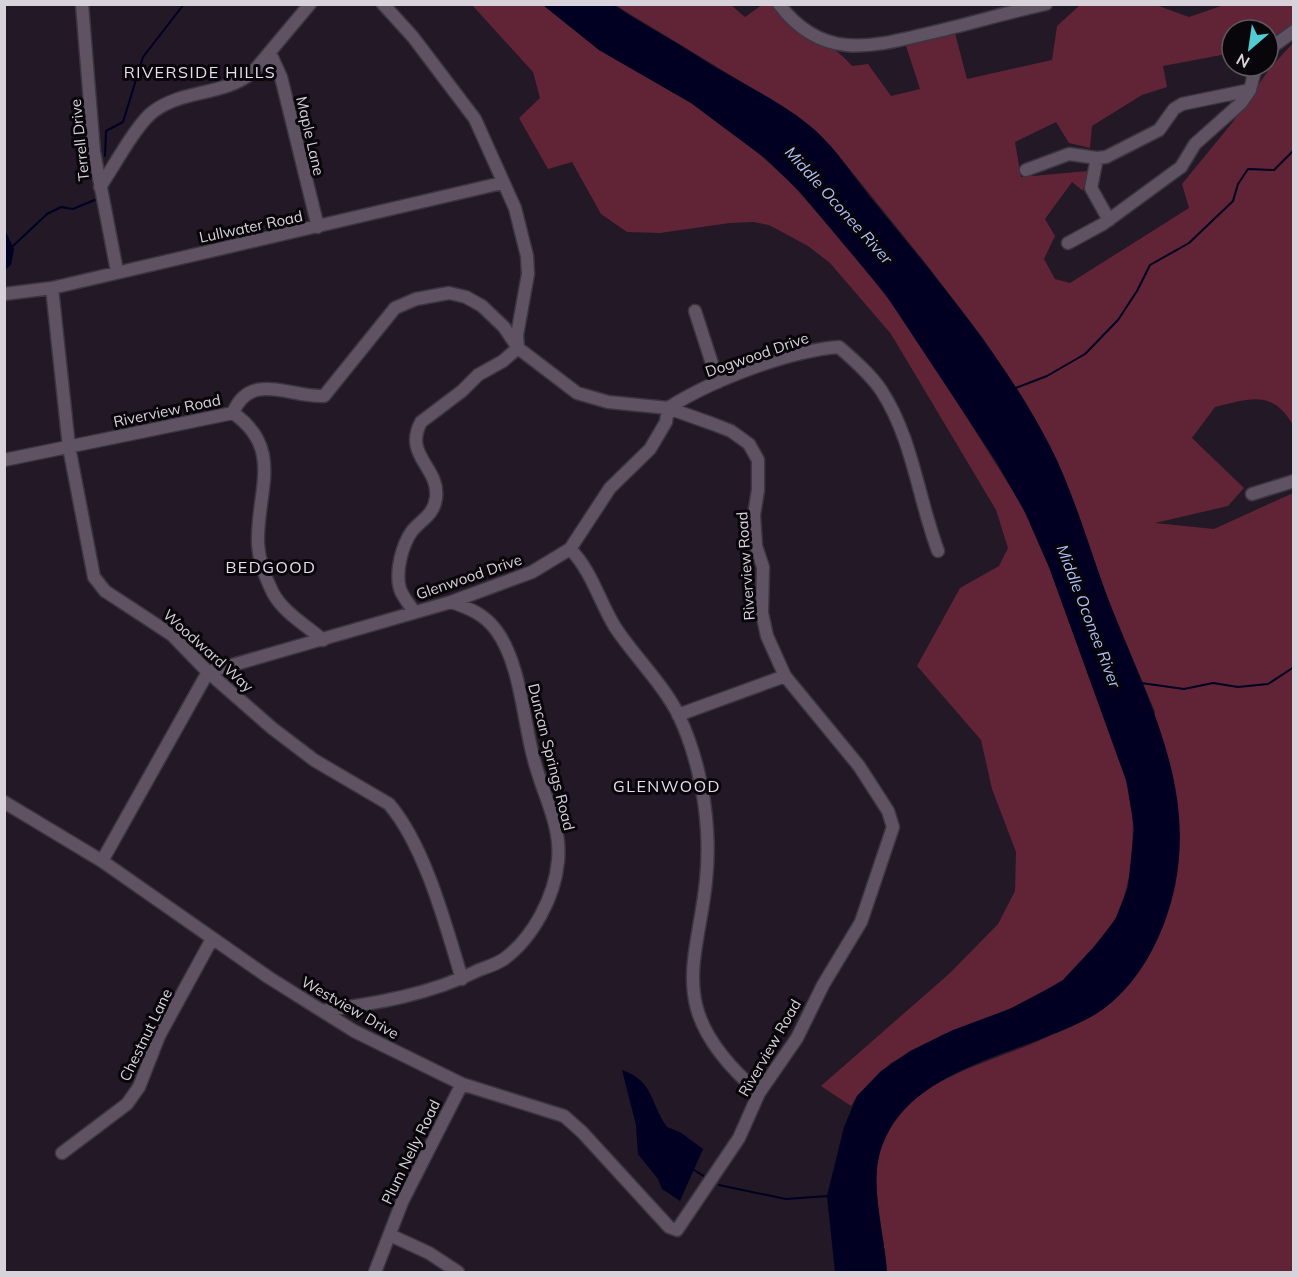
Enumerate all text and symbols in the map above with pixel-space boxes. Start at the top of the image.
north arrow [1220,18,1280,78]
text: N [1233,49,1253,73]
district label: RIVERSIDE HILLS [124,62,276,82]
street label: Maple Lane [292,94,329,177]
street label: Terrell Drive [66,98,93,182]
water label: Middle Oconee River [781,142,898,269]
street label: Lullwater Road [197,206,304,247]
street label: Dogwood Drive [703,328,811,381]
street label: Riverview Road [112,390,222,431]
street label: Riverview Road [732,511,759,621]
water label: Middle Oconee River [1053,542,1126,691]
street label: Glenwood Drive [413,550,524,604]
district label: BEDGOOD [225,557,317,577]
street label: Woodward Way [159,605,257,696]
street label: Duncan Springs Road [524,681,579,832]
district label: GLENWOOD [613,776,721,796]
street label: Westview Drive [298,972,402,1043]
street label: Chestnut Lane [115,985,176,1084]
street label: Riverview Road [734,996,805,1100]
street label: Plum Nelly Road [377,1096,444,1207]

